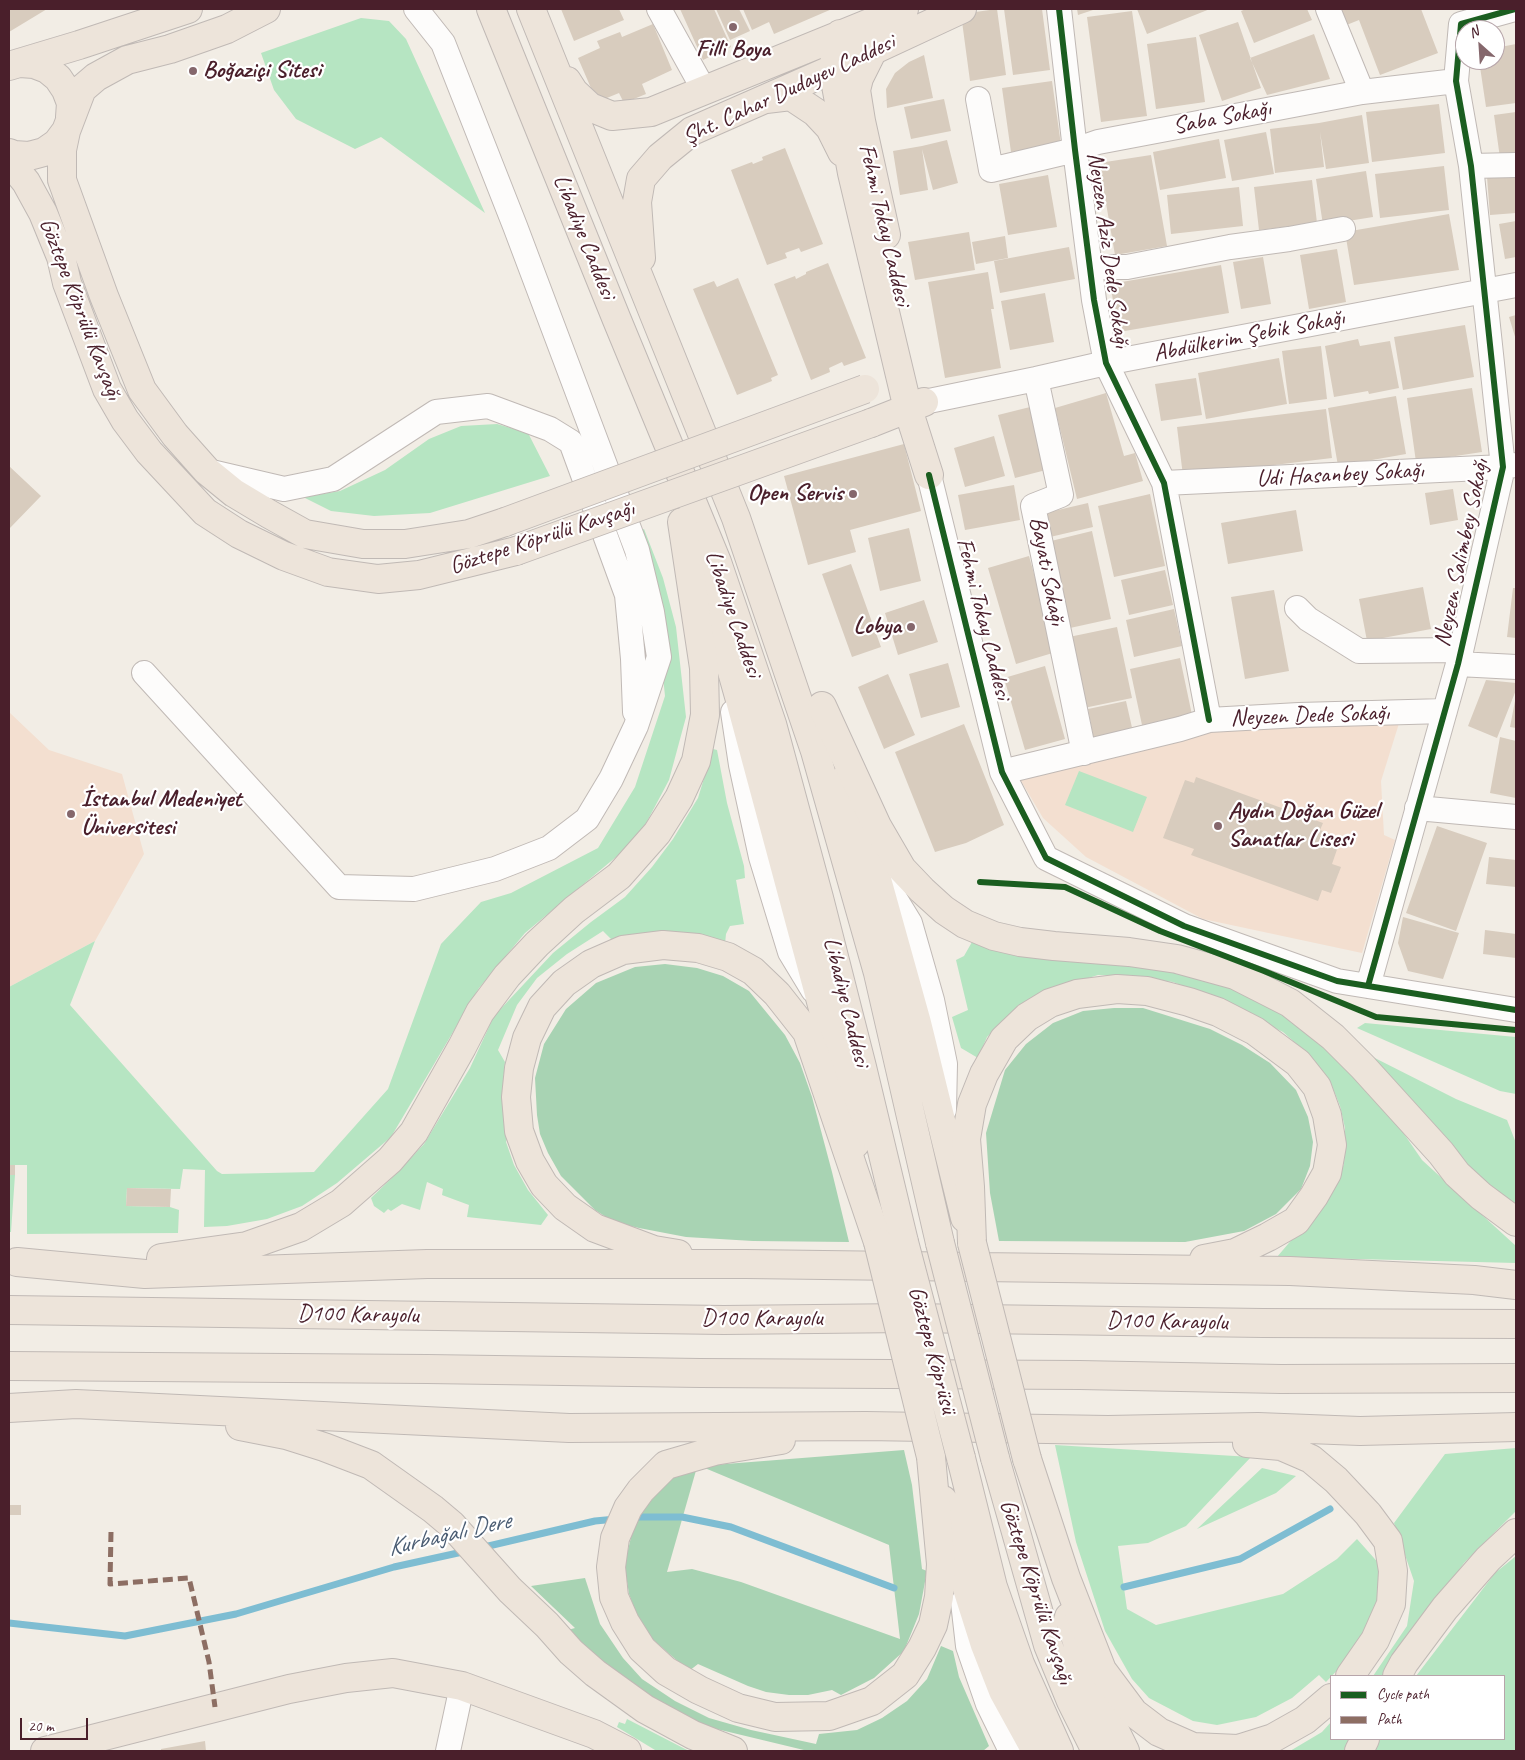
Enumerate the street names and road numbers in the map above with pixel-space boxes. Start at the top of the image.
street label: Şht. Cahar Dudayev Caddesi [678,28,900,152]
street label: Saba Sokağı [1171,94,1273,142]
street label: Fehmi Tokay Caddesi [851,141,917,309]
street label: Neyzen Aziz Dede Sokağı [1080,150,1136,350]
street label: Libadiye Caddesi [546,170,622,304]
street label: Göztepe Köprülü Kavşağı [32,214,128,404]
street label: Abdülkerim Şebik Sokağı [1151,303,1347,369]
street label: Udi Hasanbey Sokağı [1256,456,1424,494]
street label: Neyzen Salimbey Sokağı [1428,456,1496,650]
street label: Göztepe Köprülü Kavşağı [446,495,638,581]
street label: Bayati Sokağı [1022,514,1072,628]
street label: Fehmi Tokay Caddesi [949,535,1017,703]
street label: Libadiye Caddesi [698,547,768,681]
street label: Neyzen Dede Sokağı [1230,699,1390,733]
street label: Libadiye Caddesi [816,935,876,1069]
street label: Göztepe Köprüsü [901,1283,963,1417]
street label: D100 Karayolu [297,1300,419,1330]
street label: D100 Karayolu [701,1305,823,1333]
street label: D100 Karayolu [1106,1307,1228,1337]
street label: Göztepe Köprülü Kavşağı [993,1496,1079,1688]

